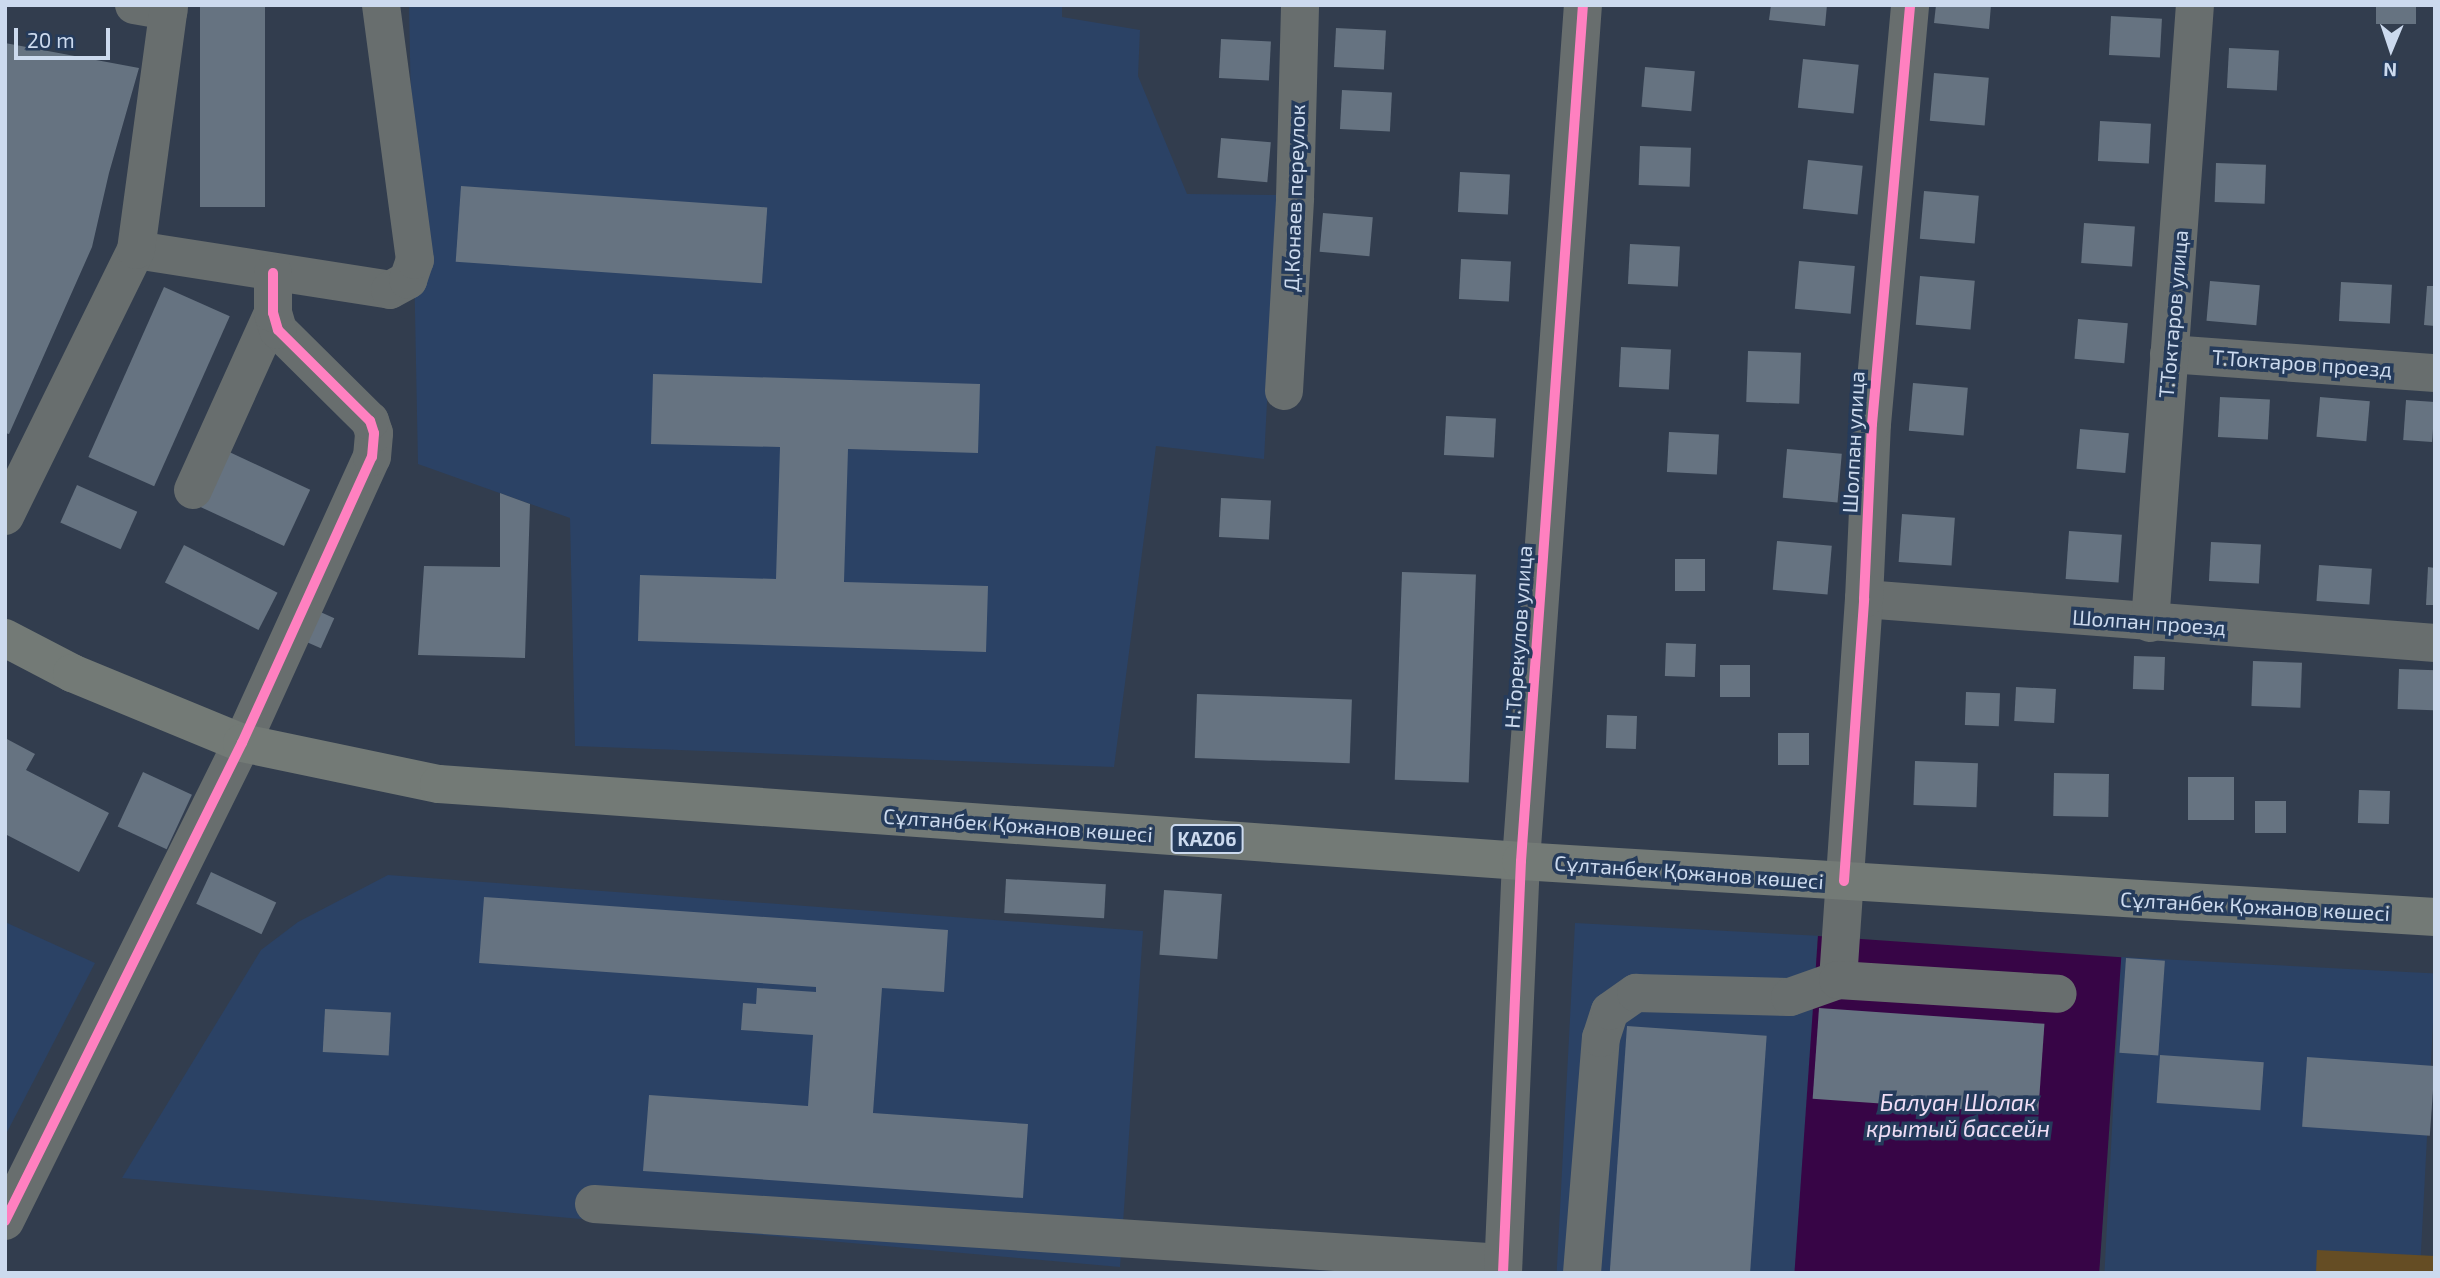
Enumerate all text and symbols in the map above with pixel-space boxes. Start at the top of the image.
scale bar [18,14,114,58]
north arrow [2356,14,2426,84]
text: 20 m [27,27,75,52]
text: N [2383,59,2398,82]
street label: Д.Конаев переулок [1278,104,1310,292]
street label: Т.Токтаров улица [2153,229,2193,399]
street label: Т.Токтаров проезд [2211,344,2393,382]
street label: Шолпан улица [1837,370,1869,514]
street label: Н.Торекулов улица [1499,545,1537,729]
street label: Шолпан проезд [2071,604,2227,640]
street label: Сұлтанбек Қожанов көшесі [882,803,1154,847]
road number: KАZ06 [1170,824,1244,854]
street label: Сұлтанбек Қожанов көшесі [1553,850,1825,894]
street label: Сұлтанбек Қожанов көшесі [2119,886,2391,926]
water label: Балуан Шолак крытый бассейн [1866,1088,2050,1142]

